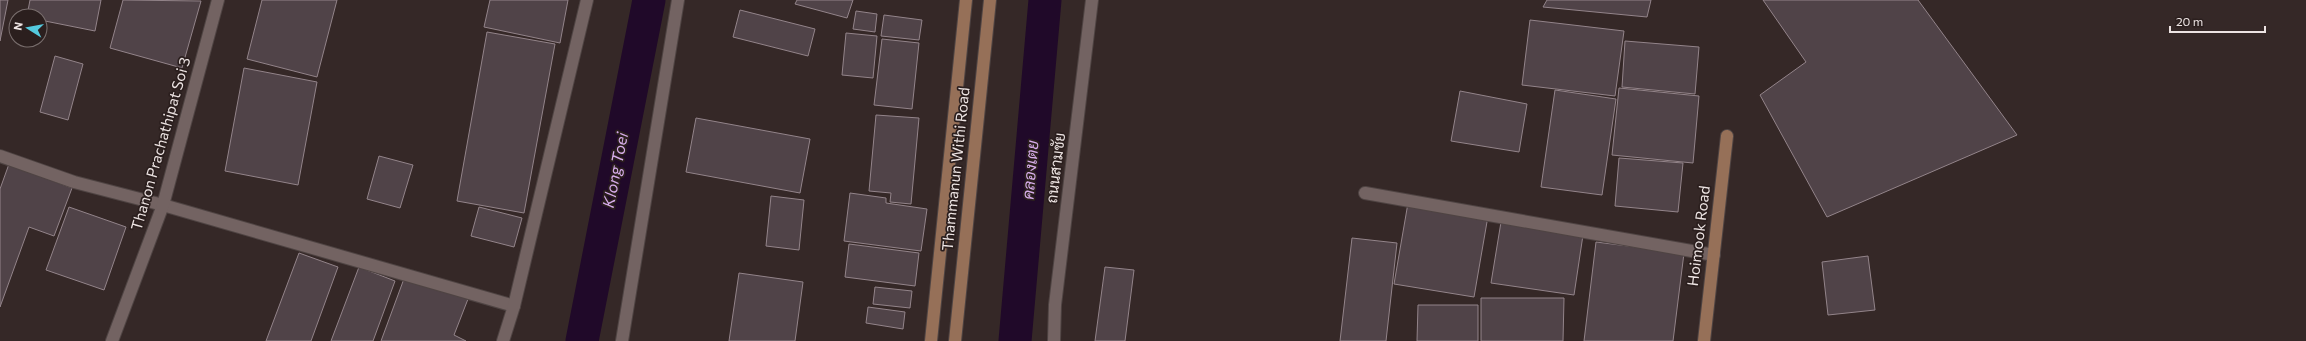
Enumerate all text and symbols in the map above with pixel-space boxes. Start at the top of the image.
north arrow [8,8,48,48]
scale bar [2170,8,2265,34]
text: 20 m [2176,14,2203,28]
text: N [11,21,25,31]
street label: Thanon Prachathipat Soi 3 [127,55,193,232]
street label: Thammanun Withi Road [937,86,973,251]
water label: Klong Toei [598,130,631,209]
street label: ถนนสามชัย [1042,132,1068,204]
water label: คลองเตย [1017,140,1042,200]
street label: Hoimook Road [1683,185,1713,287]

